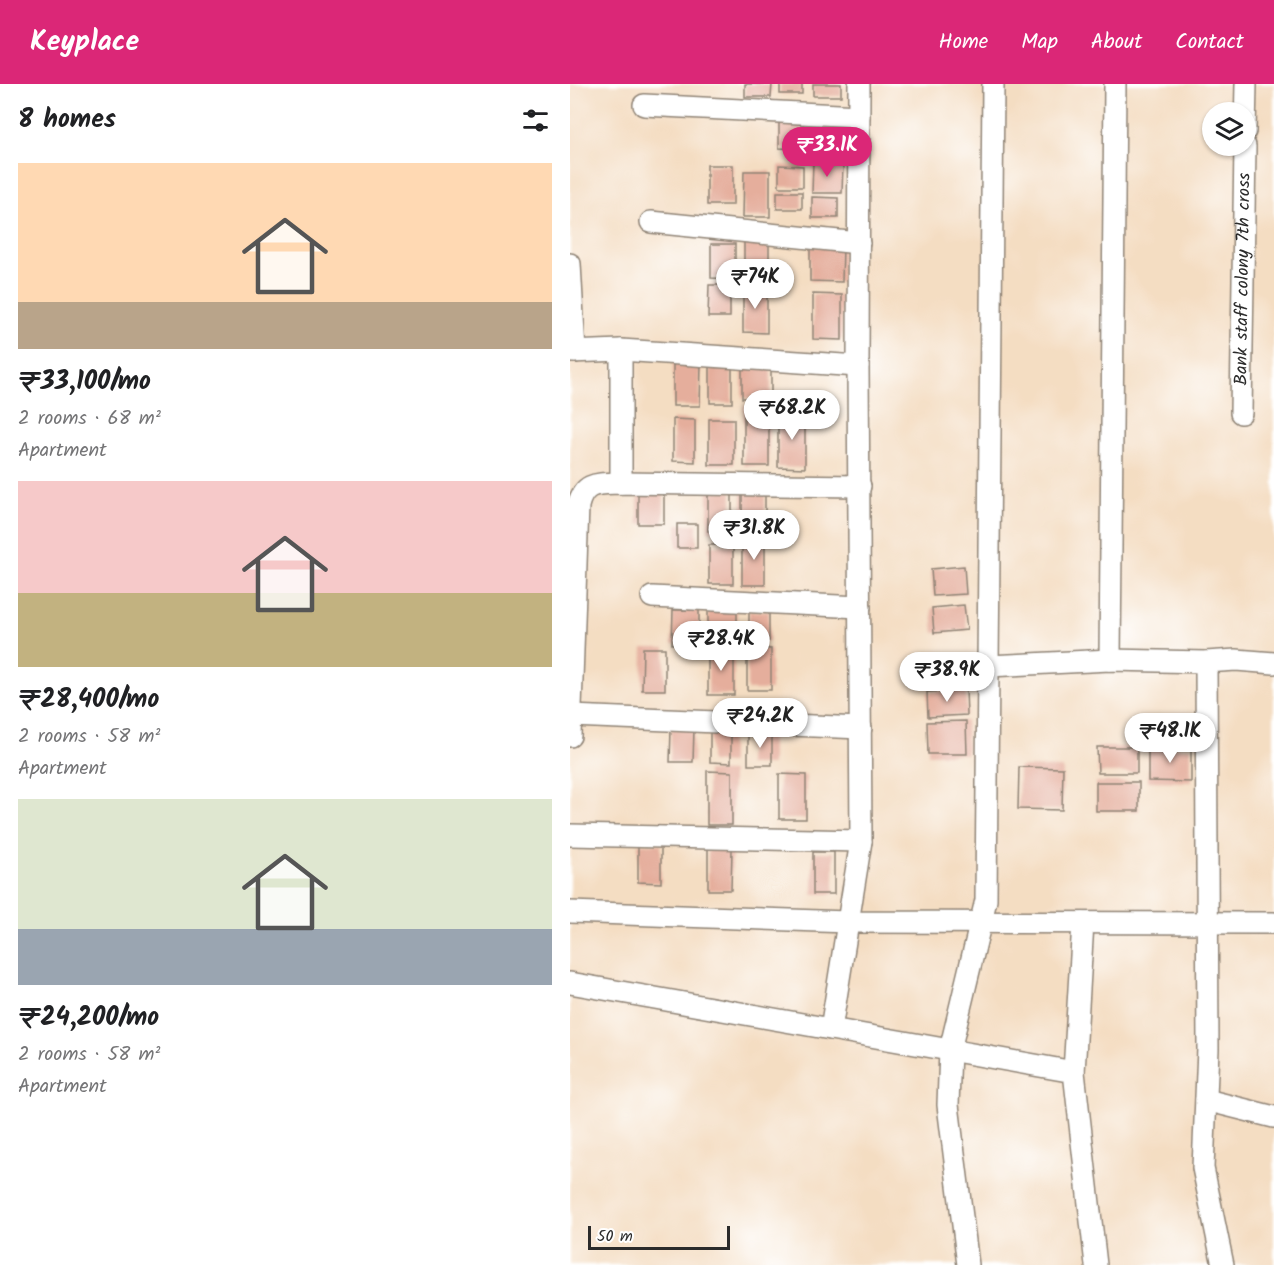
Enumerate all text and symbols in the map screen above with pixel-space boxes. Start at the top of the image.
text: Keyplace [30,20,139,65]
text: Home [939,26,988,59]
text: Map [1021,26,1058,59]
text: About [1091,26,1142,59]
text: Contact [1175,26,1244,59]
text: 8 homes [18,99,116,141]
map controls [1202,102,1256,156]
button: layers [1202,102,1256,156]
icon: filters [519,104,552,137]
pin: ₹33.1K [778,127,876,178]
text: ₹33.1K [796,130,858,162]
street label: Bank staff colony 7th cross [1227,172,1259,386]
icon: home [231,202,339,310]
pin: ₹74K [719,259,791,310]
text: ₹74K [730,262,780,294]
text: ₹33,100/mo [18,361,151,403]
pin: ₹68.2K [743,390,841,441]
text: ₹68.2K [758,393,826,425]
text: 2 rooms · 68 m² [18,403,161,435]
text: Apartment [18,435,107,467]
pin: ₹31.8K [705,510,803,561]
text: ₹31.8K [723,513,785,545]
icon: home [231,520,339,628]
pin: ₹28.4K [672,621,770,672]
text: ₹28.4K [687,624,755,656]
pin: ₹38.9K [898,652,996,703]
text: ₹38.9K [913,655,981,687]
text: ₹28,400/mo [18,679,159,721]
pin: ₹24.2K [711,698,809,749]
text: ₹24.2K [726,701,794,733]
pin: ₹48.1K [1121,713,1219,764]
text: ₹48.1K [1139,716,1201,748]
text: 2 rooms · 58 m² [18,721,160,753]
text: Apartment [18,753,107,785]
icon: home [231,838,339,946]
text: ₹24,200/mo [18,997,159,1039]
text: 2 rooms · 58 m² [18,1039,160,1071]
text: Apartment [18,1071,107,1103]
scale bar [588,1223,730,1250]
text: 50 m [597,1224,633,1249]

